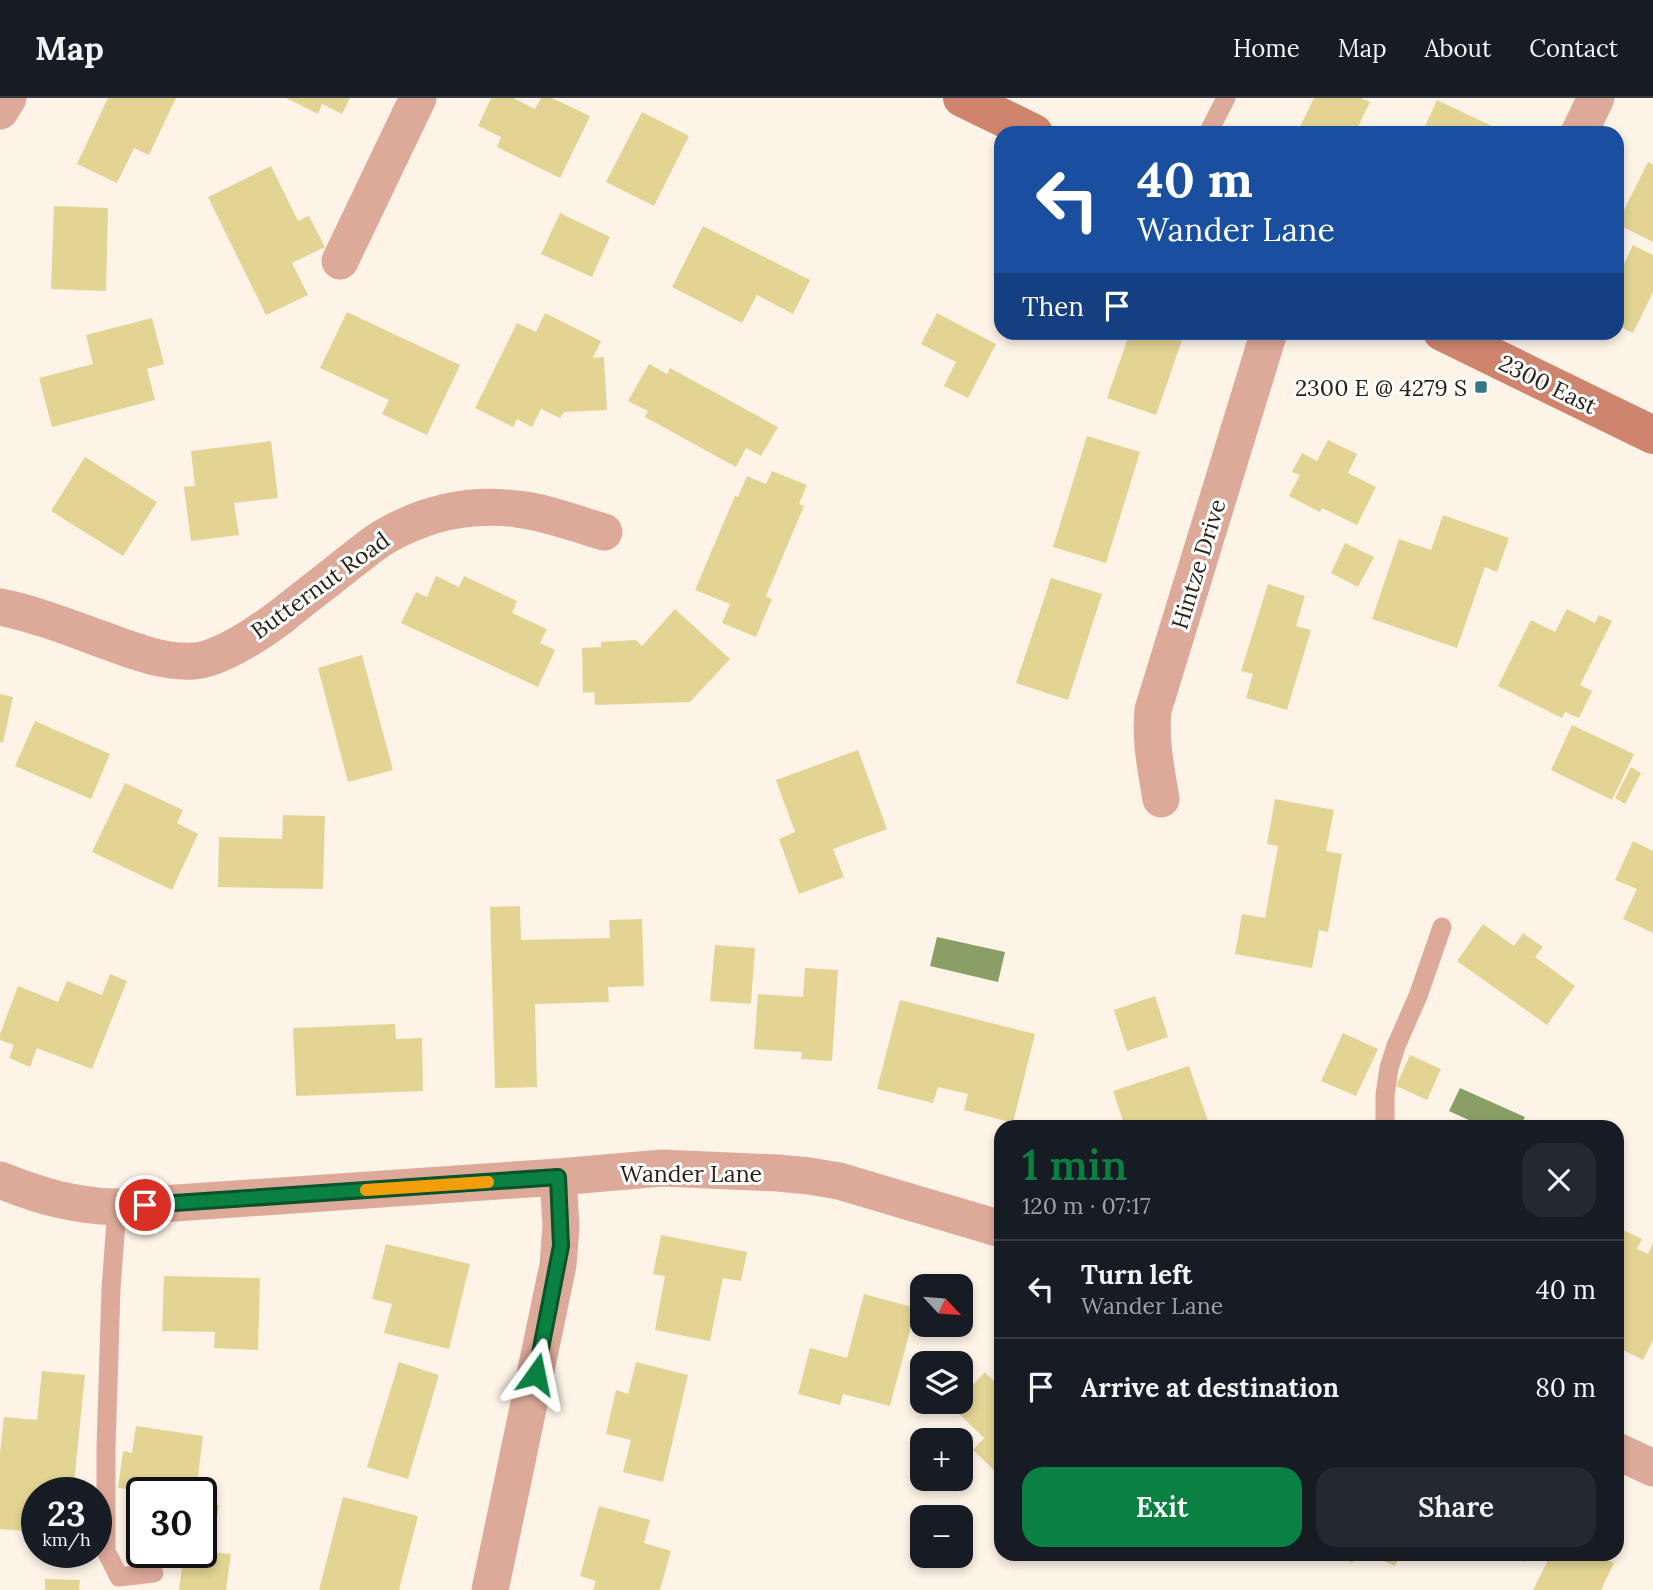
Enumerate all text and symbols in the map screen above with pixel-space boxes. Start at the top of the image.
text: Map [35,27,104,69]
text: Home [1233,33,1300,64]
text: Map [1338,33,1387,64]
text: About [1425,33,1491,64]
text: Contact [1529,33,1618,64]
text: 40 m [1137,148,1253,210]
icon: left [1022,154,1113,245]
text: Wander Lane [1137,209,1335,250]
icon: arrive [1098,287,1136,325]
text: Then [1022,290,1084,323]
street label: 2300 East [1494,348,1602,420]
place label: 2300 E @ 4279 S [1295,373,1467,402]
marker: 2300 E @ 4279 S [1473,379,1489,395]
street label: Hintze Drive [1164,495,1232,633]
street label: Butternut Road [245,525,395,645]
text: 1 min [1022,1138,1127,1192]
button: close [1522,1143,1596,1217]
street label: Wander Lane [620,1159,762,1188]
pin [115,1175,175,1235]
icon: arrive [126,1186,164,1224]
text: 120 m · 07:17 [1022,1191,1151,1220]
text: Turn left [1081,1258,1192,1291]
icon: left [1022,1270,1060,1308]
text: 40 m [1536,1273,1596,1306]
north arrow [910,1274,973,1337]
map controls [910,1274,973,1568]
text: Wander Lane [1081,1291,1223,1320]
position arrow [499,1337,573,1411]
button: layers [910,1351,973,1414]
icon: arrive [1022,1368,1060,1406]
text: Arrive at destination [1081,1371,1339,1404]
text: 80 m [1535,1371,1596,1404]
button: + [910,1428,973,1491]
button: Exit [1022,1467,1302,1547]
button: Share [1316,1467,1596,1547]
speed limit sign: 30 [126,1477,217,1568]
text: 23 [47,1491,86,1536]
button: − [910,1505,973,1568]
text: km/h [42,1528,91,1551]

